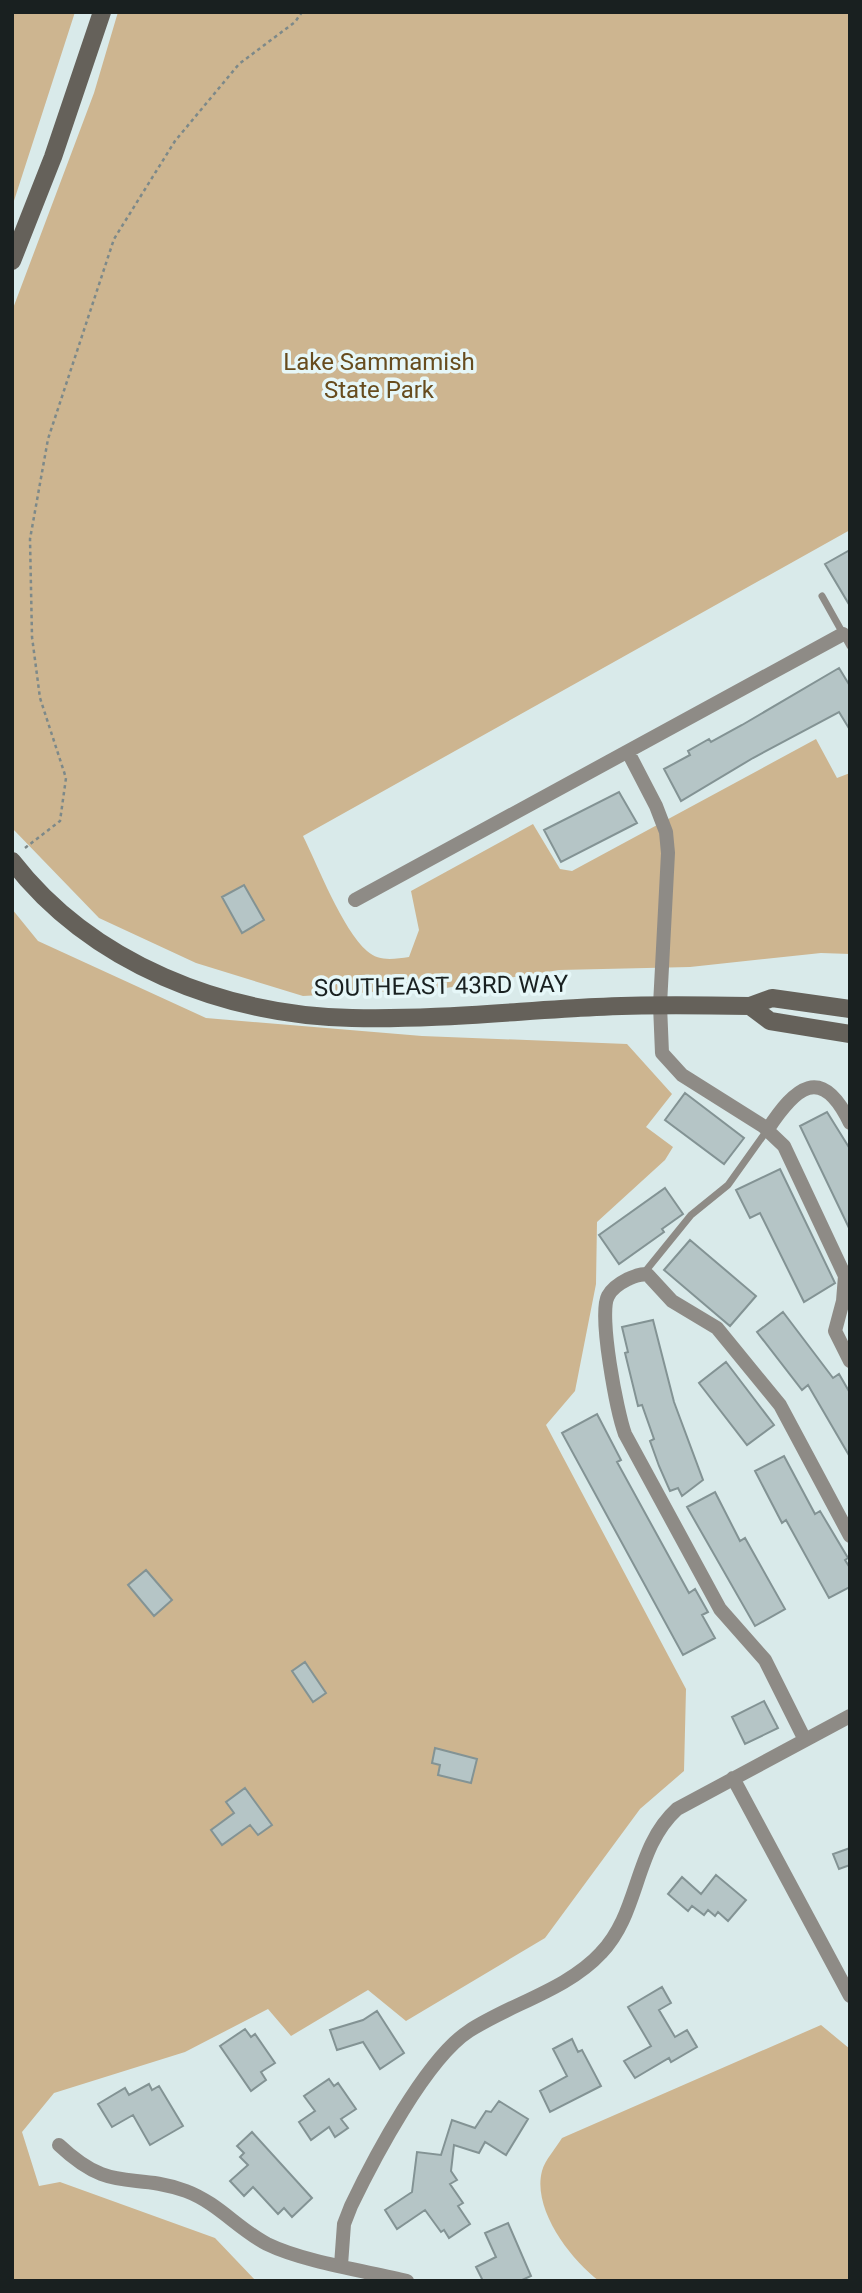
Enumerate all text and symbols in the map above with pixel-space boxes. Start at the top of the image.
park label: Lake Sammamish State Park [283,348,475,404]
street label: SOUTHEAST 43RD WAY [314,970,569,1002]

